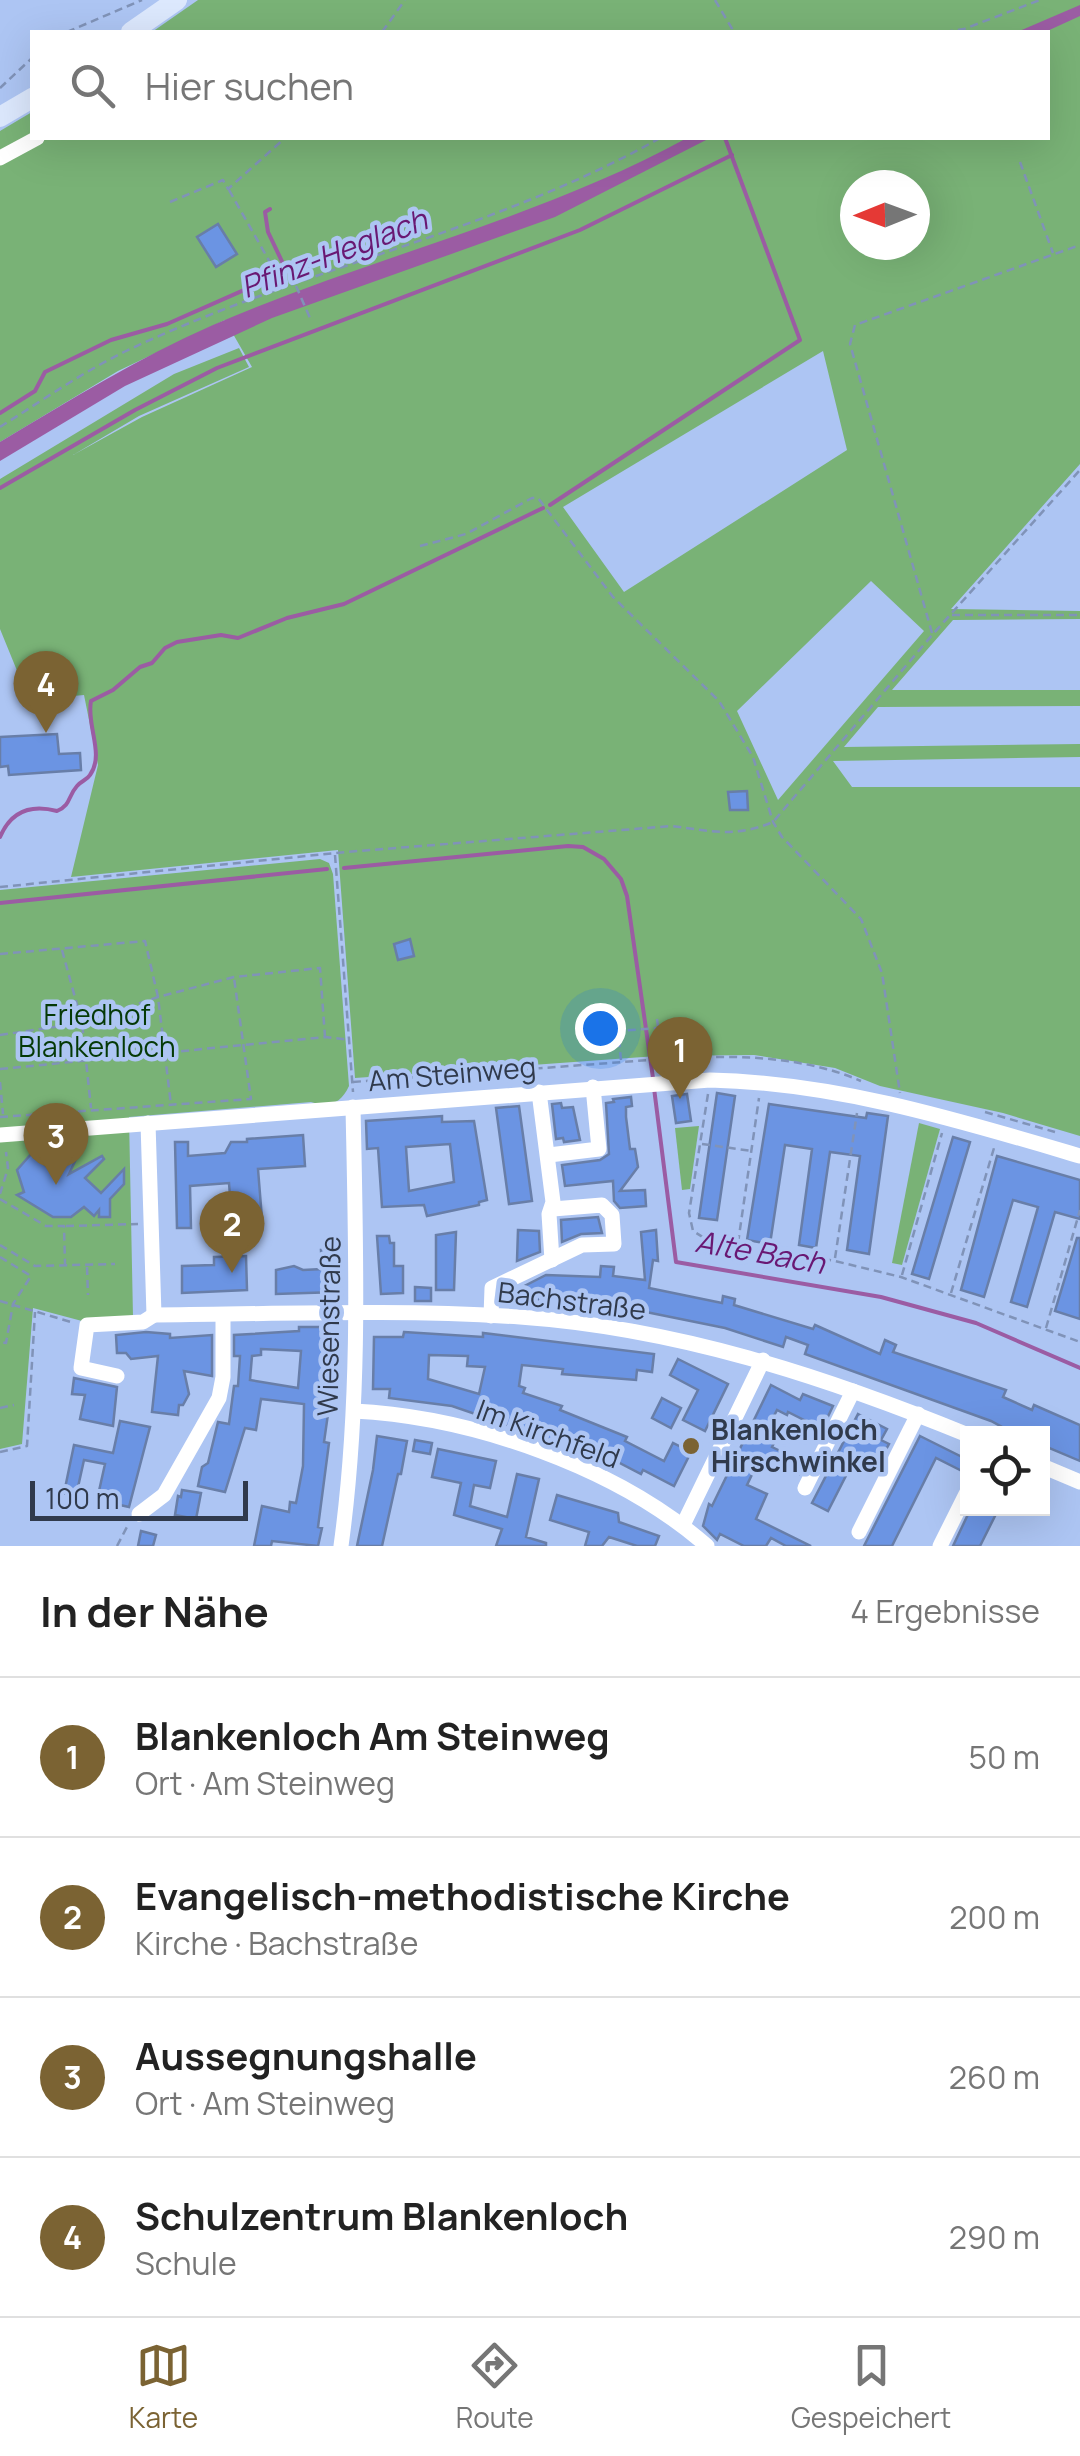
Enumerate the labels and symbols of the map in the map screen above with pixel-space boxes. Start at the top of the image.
north arrow [840,170,930,260]
water label: Pfinz-Heglach [234,198,434,307]
pin: 4 [13,650,78,733]
park label: Friedhof Blankenloch [18,995,176,1065]
your location [575,1003,626,1054]
pin: 1 [648,1016,712,1099]
street label: Am Steinweg [366,1047,537,1099]
pin: 3 [23,1102,88,1185]
pin: 2 [200,1190,264,1273]
water label: Alte Bach [692,1220,829,1283]
street label: Wiesenstraße [307,1236,349,1416]
street label: Bachstraße [496,1272,648,1328]
street label: Im Kirchfeld [471,1390,625,1477]
place label: Blankenloch Hirschwinkel [711,1410,886,1480]
marker: Blankenloch Hirschwinkel [680,1435,702,1457]
scale bar [30,1476,248,1520]

